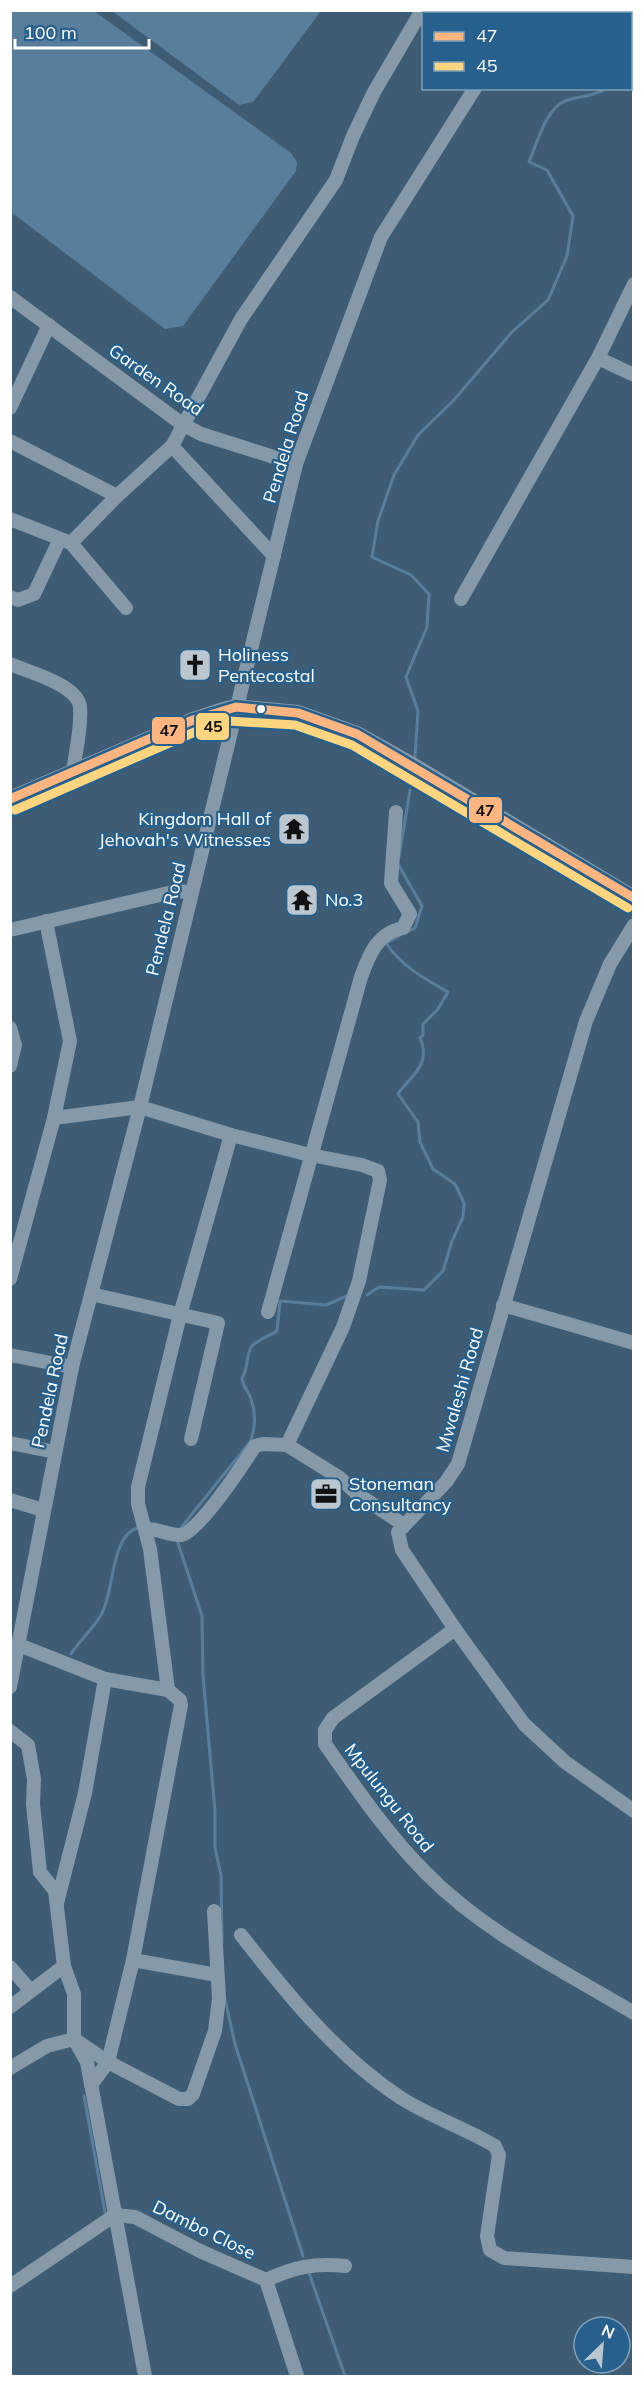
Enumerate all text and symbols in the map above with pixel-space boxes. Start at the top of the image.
scale bar [15,12,148,50]
legend [422,12,632,90]
text: 100 m [24,21,77,44]
text: 47 [476,24,498,47]
text: 45 [476,54,498,77]
street label: Garden Road [104,339,208,421]
street label: Pendela Road [258,388,314,506]
place label: Holiness Pentecostal [218,643,315,687]
church icon: Holiness Pentecostal [177,647,213,683]
unlabelled marker [255,703,267,715]
line badge: 45 [195,712,230,741]
line badge: 47 [151,716,186,745]
text: 45 [203,716,223,736]
text: 47 [159,720,179,740]
line badge: 47 [468,796,503,824]
text: 47 [475,800,495,820]
place label: Kingdom Hall of Jehovah's Witnesses [99,807,272,851]
temple icon: Kingdom Hall of Jehovah's Witnesses [276,811,312,847]
street label: Pendela Road [140,860,191,978]
temple icon: No.3 [284,882,320,918]
place label: No.3 [325,888,363,911]
street label: Mwaleshi Road [431,1325,488,1455]
street label: Pendela Road [26,1332,73,1450]
place label: Stoneman Consultancy [349,1472,452,1516]
office icon: Stoneman Consultancy [308,1476,344,1512]
street label: Mpulungu Road [340,1739,439,1857]
street label: Dambo Close [149,2195,259,2264]
north arrow [572,2315,632,2375]
text: N [599,2320,618,2343]

